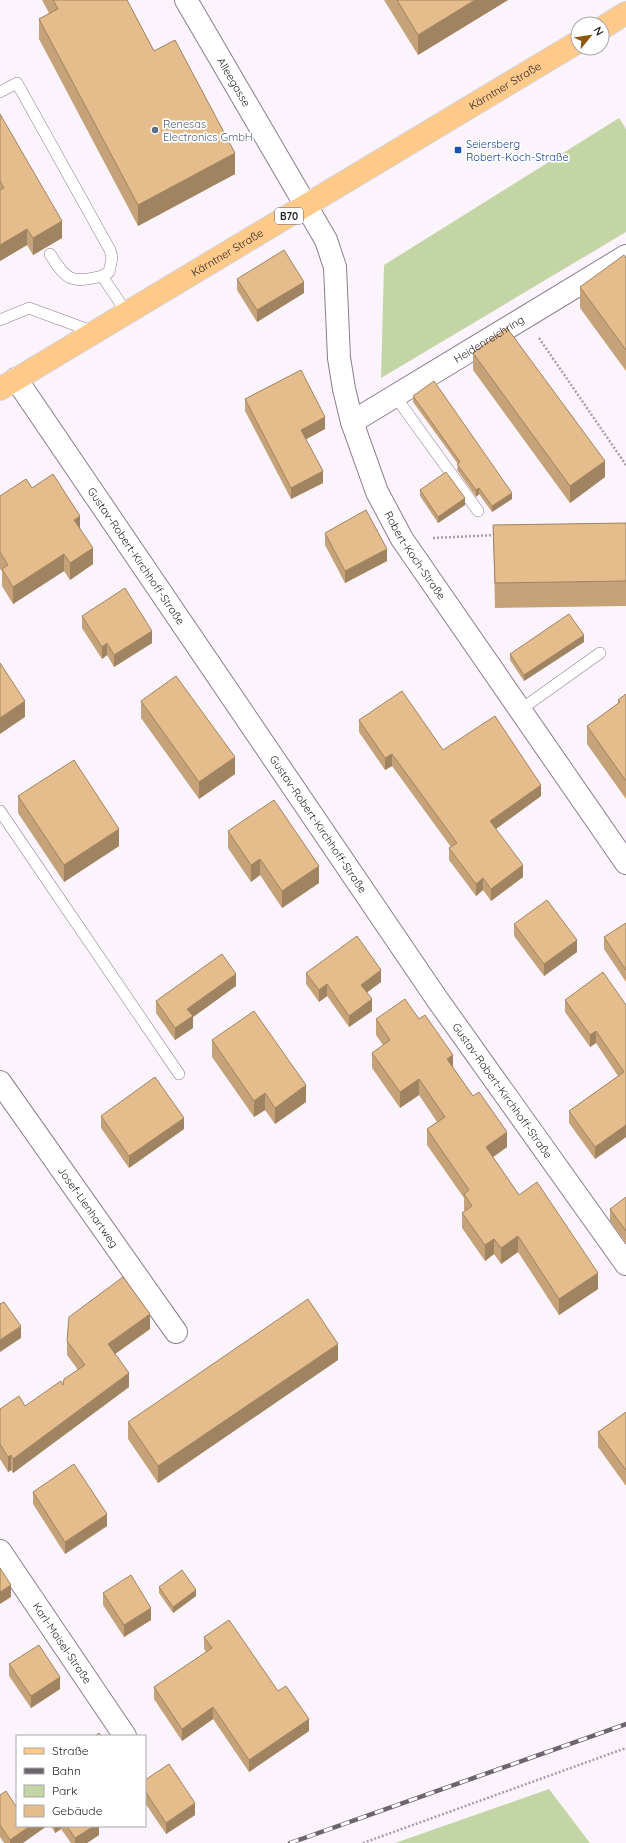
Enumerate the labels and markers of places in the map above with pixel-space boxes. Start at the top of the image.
place label: Renesas Electronics GmbH [163,117,253,144]
marker: Renesas Electronics GmbH [150,125,160,135]
place label: Seiersberg Robert-Koch-Straße [466,137,569,164]
marker: Seiersberg Robert-Koch-Straße [453,145,463,155]

